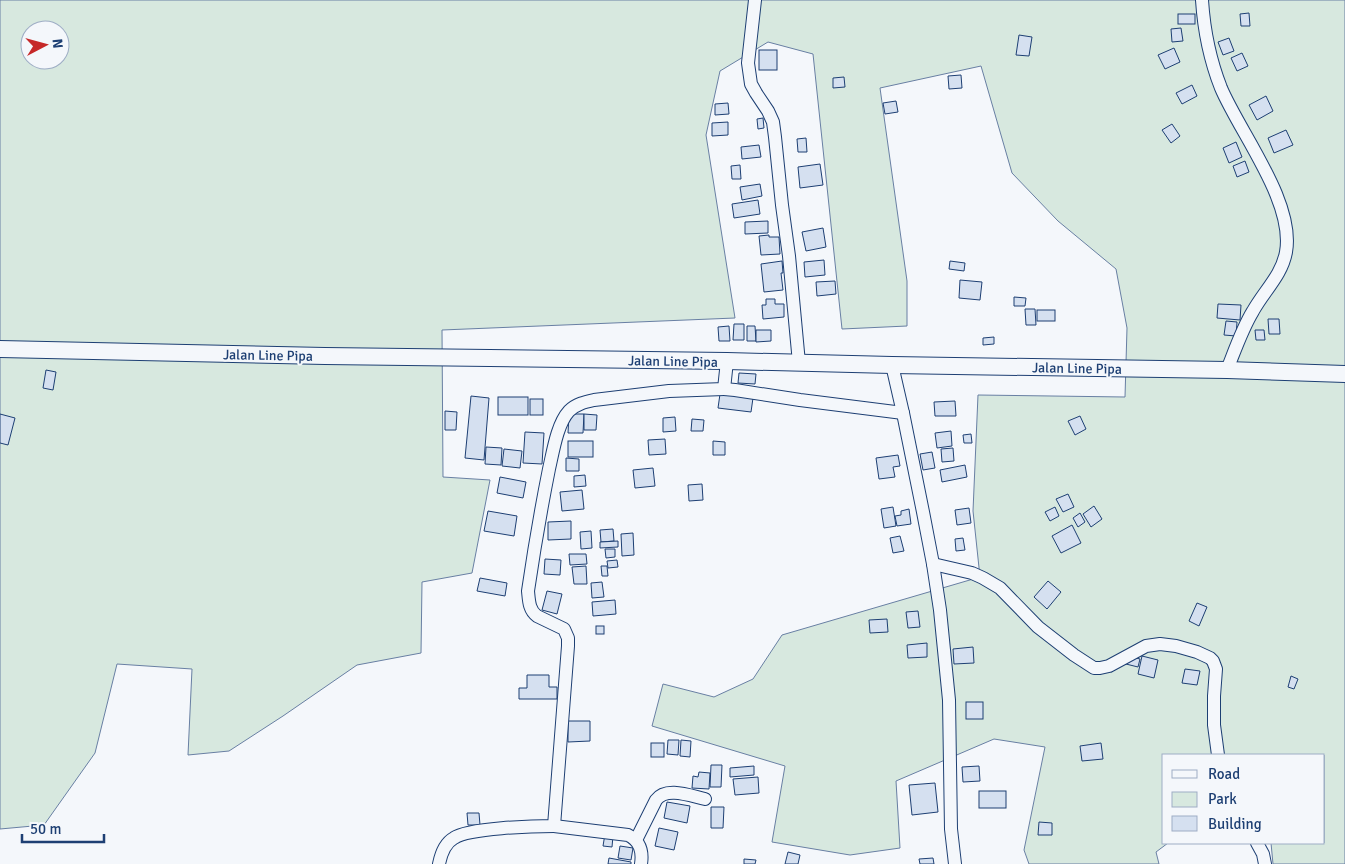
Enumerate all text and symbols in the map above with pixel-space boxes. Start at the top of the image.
north arrow [20,20,70,70]
text: N [48,38,66,49]
street label: Jalan Line Pipa [223,346,313,365]
street label: Jalan Line Pipa [628,352,718,371]
street label: Jalan Line Pipa [1032,359,1122,378]
legend [1162,754,1325,844]
text: Road [1208,765,1240,783]
text: Park [1208,790,1237,808]
scale bar [22,812,105,844]
text: Building [1208,815,1262,833]
text: 50 m [30,820,61,838]

